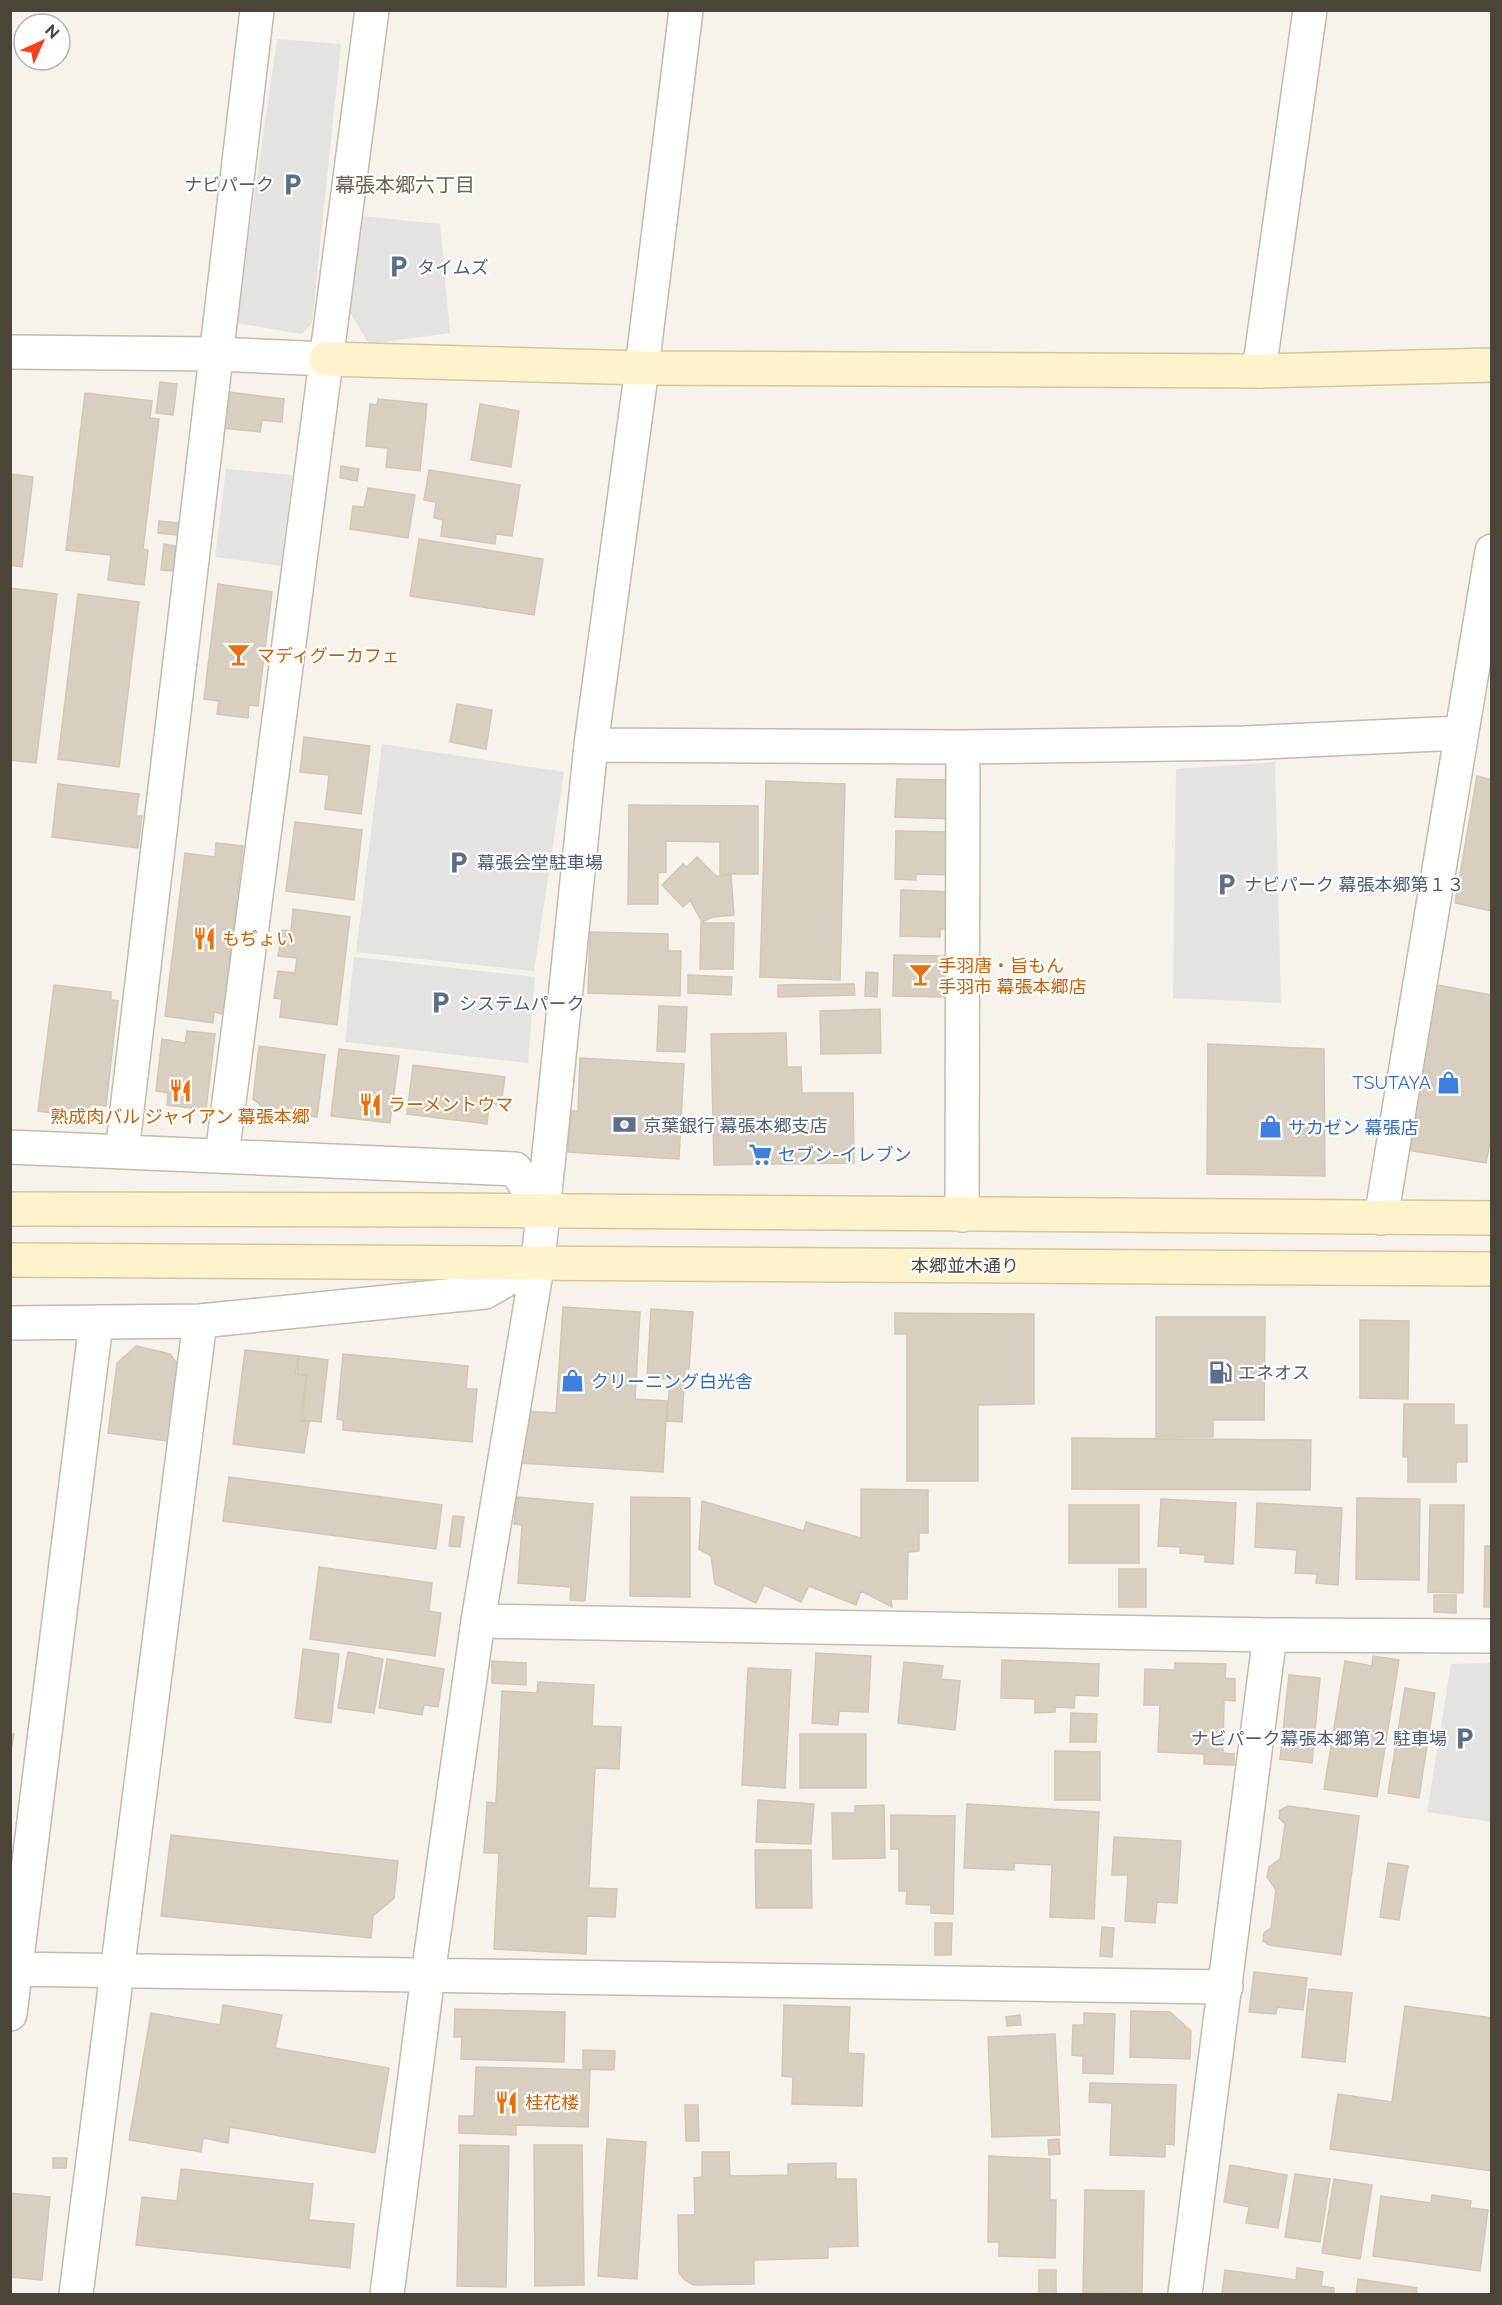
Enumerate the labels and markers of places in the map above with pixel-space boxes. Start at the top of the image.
parking icon: ナビパーク [279,171,305,197]
place label: ナビパーク [184,174,274,195]
parking icon: タイムズ [386,254,412,280]
place label: タイムズ [417,257,489,278]
bar icon: マディグーカフェ [226,642,252,668]
place label: マディグーカフェ [257,645,400,666]
parking icon: 幕張会堂駐車場 [446,849,472,875]
place label: 幕張会堂駐車場 [477,852,603,873]
parking icon: ナビパーク 幕張本郷第１３ [1213,871,1239,897]
place label: ナビパーク 幕張本郷第１３ [1244,874,1465,895]
restaurant icon: もぢょい [191,925,217,951]
place label: もぢょい [222,928,294,949]
place label: 手羽唐・旨もん 手羽市 幕張本郷店 [938,955,1087,997]
bar icon: 手羽唐・旨もん 手羽市 幕張本郷店 [907,962,933,988]
parking icon: システムパーク [428,990,454,1016]
place label: システムパーク [459,993,584,1014]
shop icon: TSUTAYA [1436,1069,1462,1095]
place label: TSUTAYA [1353,1072,1431,1093]
restaurant icon: 熟成肉バル ジャイアン 幕張本郷 [167,1077,193,1103]
restaurant icon: ラーメントウマ [357,1091,383,1117]
place label: ラーメントウマ [388,1094,513,1115]
place label: 熟成肉バル ジャイアン 幕張本郷 [50,1106,310,1127]
bank icon: 京葉銀行 幕張本郷支店 [612,1112,638,1138]
shop icon: サカゼン 幕張店 [1257,1114,1283,1140]
place label: 京葉銀行 幕張本郷支店 [643,1115,828,1136]
place label: サカゼン 幕張店 [1288,1117,1419,1138]
supermarket icon: セブン-イレブン [747,1141,773,1167]
place label: セブン-イレブン [778,1144,912,1165]
fuel station icon: エネオス [1207,1359,1233,1385]
place label: エネオス [1238,1362,1310,1383]
shop icon: クリーニング白光舎 [560,1368,586,1394]
place label: クリーニング白光舎 [591,1371,753,1392]
parking icon: ナビパーク幕張本郷第２ 駐車場 [1452,1725,1478,1751]
place label: ナビパーク幕張本郷第２ 駐車場 [1190,1728,1447,1749]
restaurant icon: 桂花楼 [494,2089,520,2115]
place label: 桂花楼 [525,2092,579,2113]

